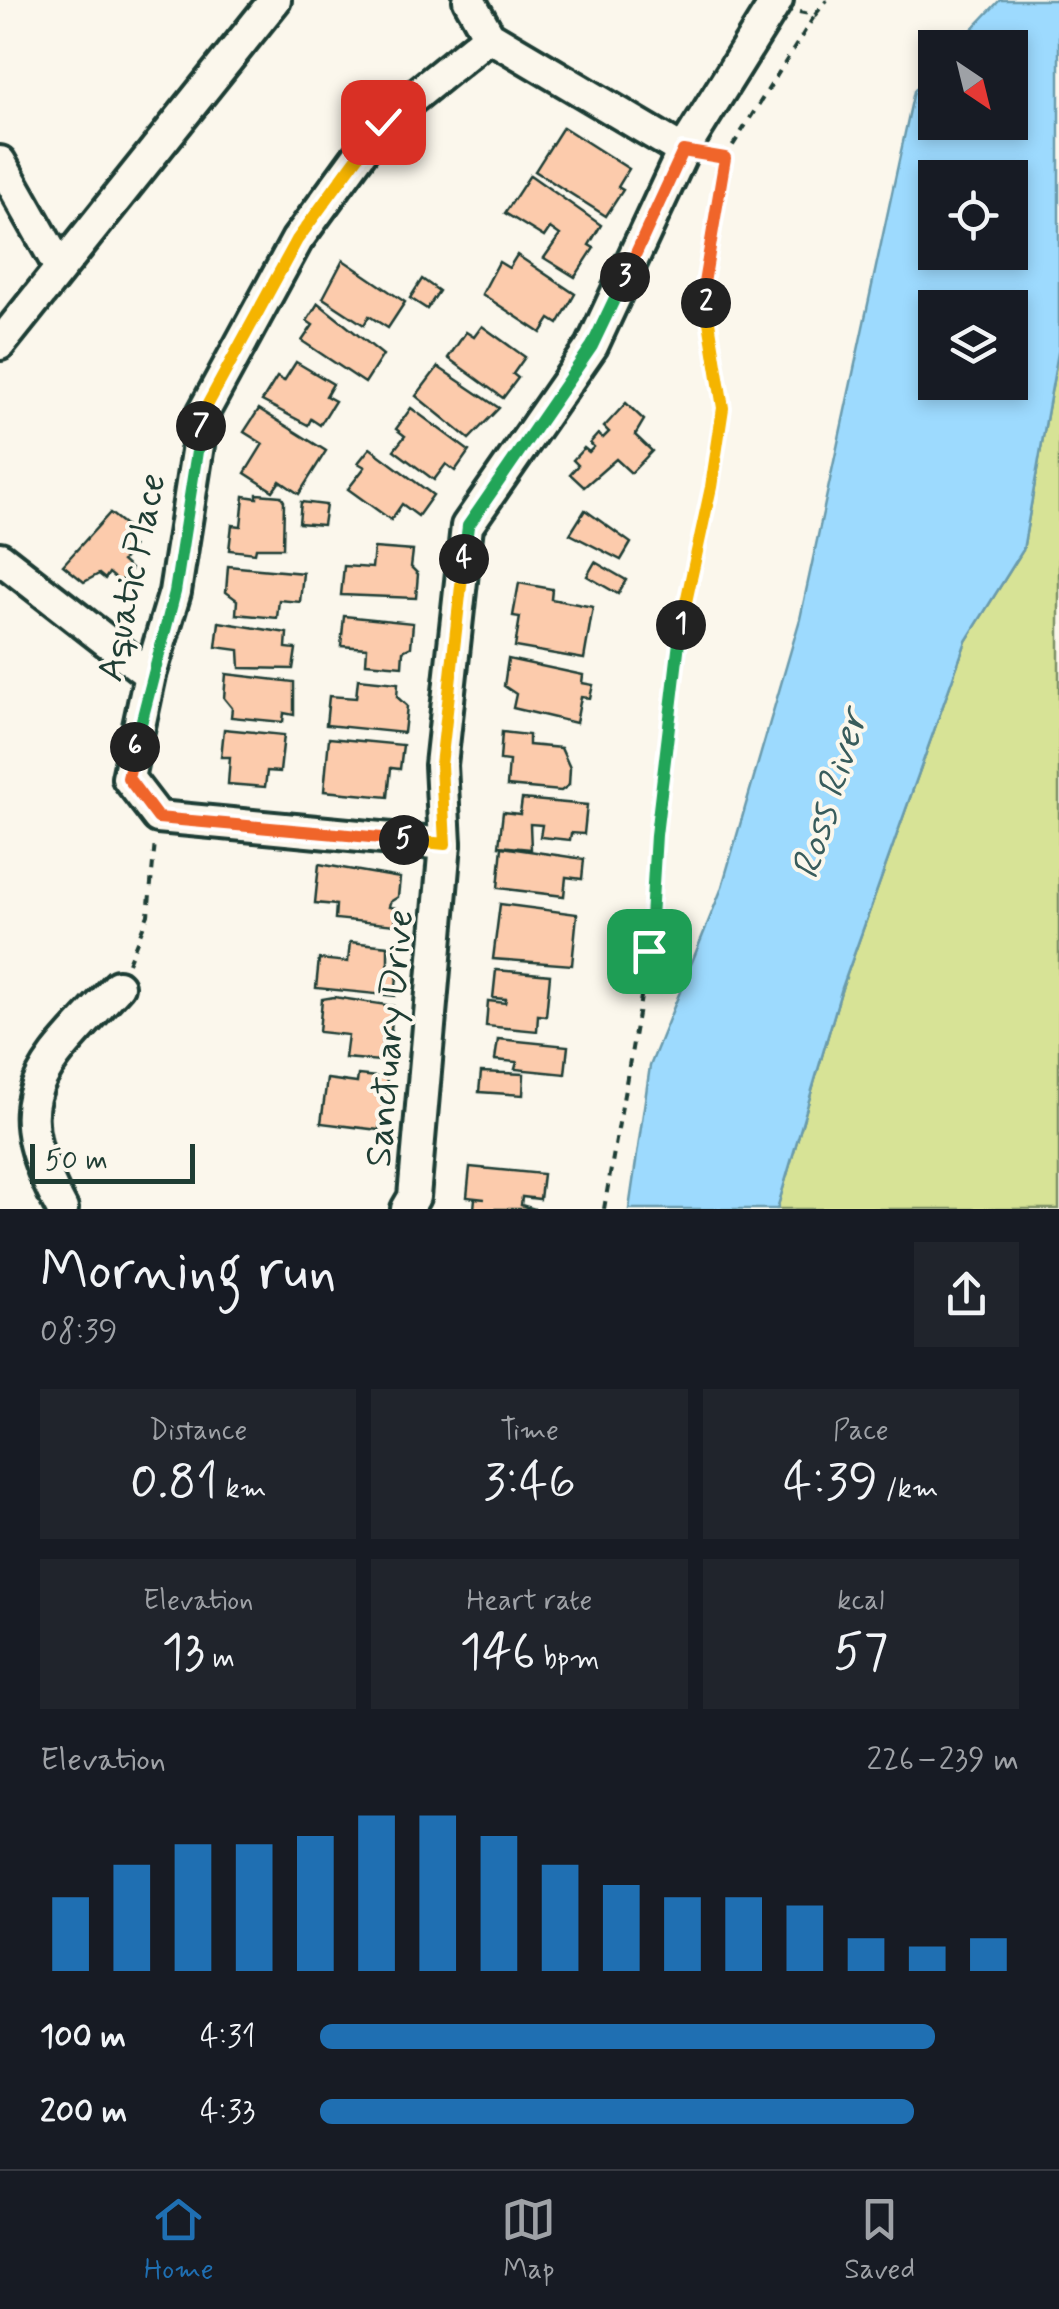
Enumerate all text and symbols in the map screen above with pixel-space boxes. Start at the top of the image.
north arrow [918,30,1028,140]
map controls [918,30,1028,400]
pin [341,80,426,165]
icon: check [356,95,411,150]
button: locate [918,160,1028,270]
pin: 3 [600,252,650,302]
text: 3 [619,258,631,295]
pin: 2 [681,278,731,328]
text: 2 [699,284,713,321]
button: layers [918,290,1028,400]
pin: 7 [176,401,226,451]
text: 7 [193,407,210,444]
street label: Aquatic Place [86,469,178,686]
pin: 4 [439,534,489,584]
text: 4 [456,540,472,577]
pin: 1 [656,600,706,650]
text: 1 [675,606,687,643]
water label: Ross River [781,699,883,885]
pin: 6 [110,722,160,772]
text: 6 [128,728,142,765]
pin: 5 [379,815,429,865]
text: 5 [396,821,412,858]
street label: Sanctuary Drive [355,907,426,1169]
pin [607,909,692,994]
icon: arrive [622,924,677,979]
scale bar [30,1139,195,1184]
text: 50 m [45,1143,108,1180]
text: Morning run [40,1237,337,1309]
button: share [914,1242,1019,1347]
text: 08:39 [40,1311,118,1353]
text: Distance [149,1413,247,1450]
text: Time [500,1413,559,1450]
text: Pace [833,1413,889,1450]
text: 0.81 [130,1450,218,1516]
text: 3:46 [483,1450,576,1516]
text: 4:39 [783,1450,878,1516]
text: km [218,1471,266,1508]
text: /km [878,1471,939,1508]
text: Elevation [143,1583,253,1620]
text: Heart rate [467,1583,592,1620]
text: kcal [837,1583,884,1620]
text: 13 [161,1620,205,1686]
text: 146 [459,1620,536,1686]
text: 57 [833,1620,888,1686]
text: m [205,1641,235,1678]
text: bpm [536,1641,600,1678]
text: Elevation [40,1739,166,1781]
text: 226–239 m [867,1739,1019,1781]
text: 100 m [40,2016,126,2058]
text: 4:31 [200,2016,255,2058]
text: 200 m [40,2091,127,2133]
text: 4:33 [200,2091,255,2133]
tab: Home [144,2192,214,2289]
tab: Map [501,2192,556,2289]
tab: Saved [844,2192,915,2289]

